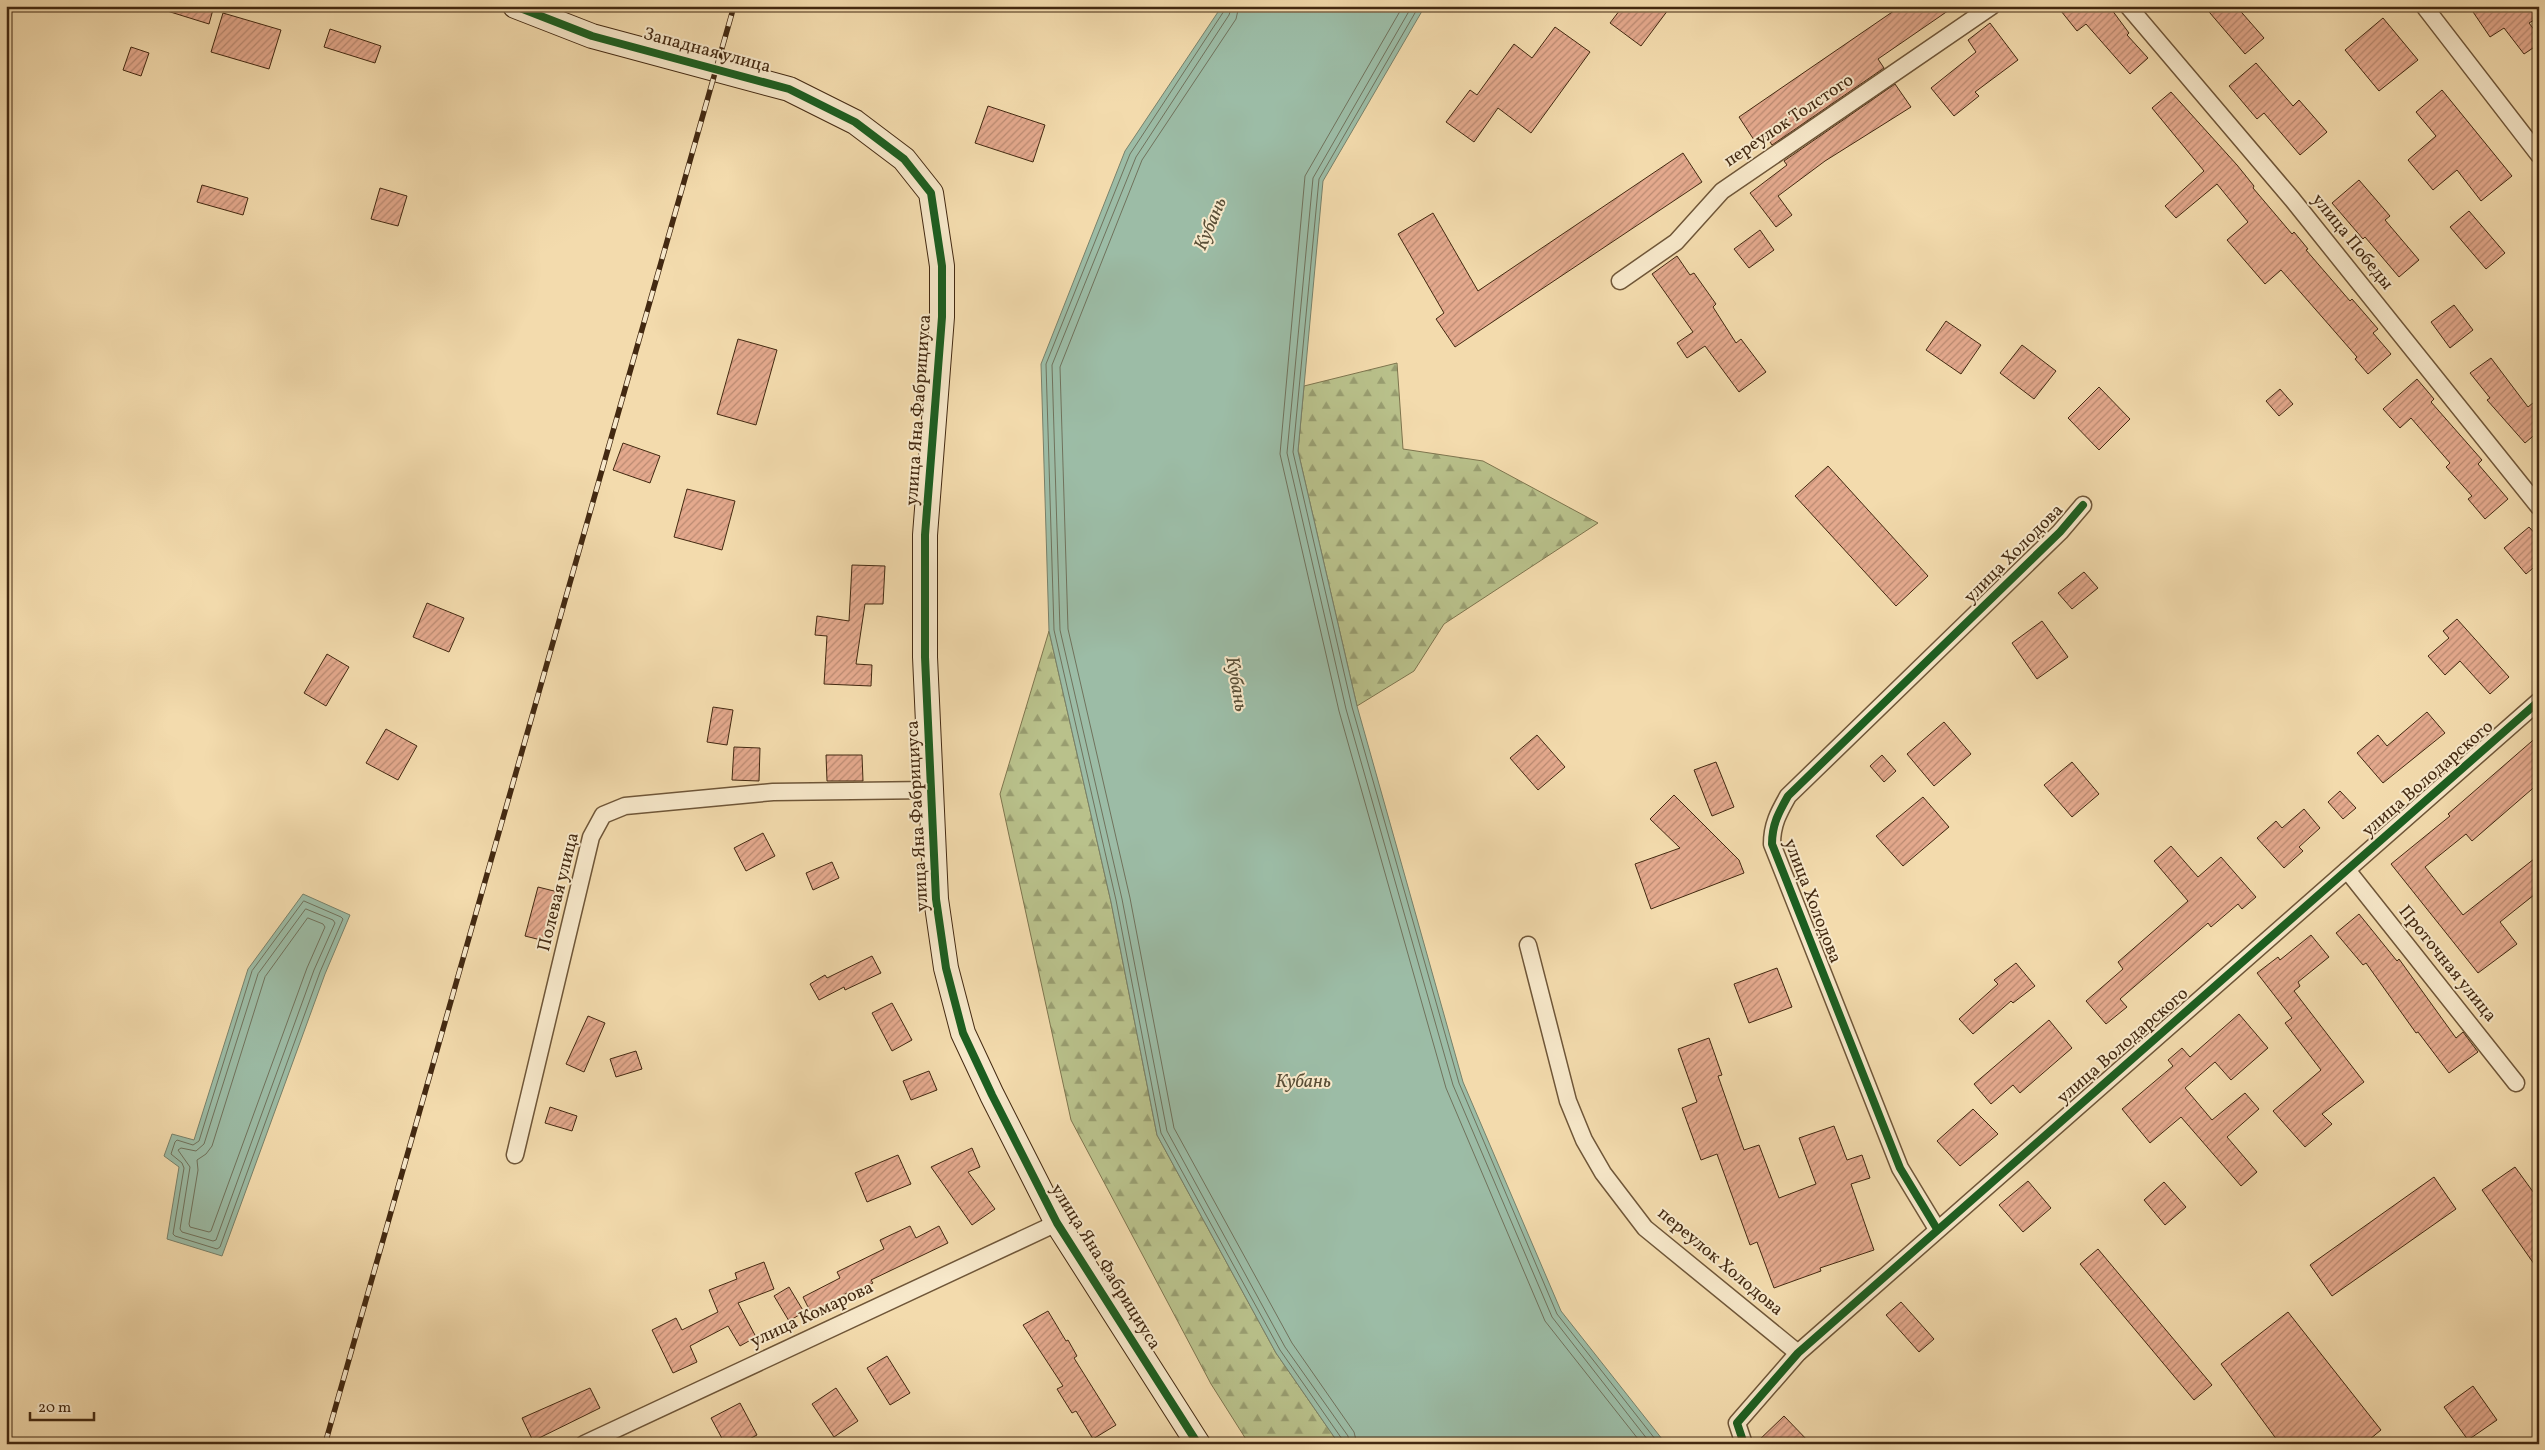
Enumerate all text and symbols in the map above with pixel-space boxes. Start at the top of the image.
street label: Западная улица [640,22,774,80]
street label: переулок Толстого [1719,68,1859,174]
street label: улица Победы [2305,188,2399,296]
water label: Кубань [1188,193,1234,255]
street label: улица Яна Фабрициуса [900,314,938,506]
street label: улица Холодова [1959,499,2069,609]
water label: Кубань [1218,654,1254,714]
street label: улица Володарского [2357,715,2499,843]
street label: улица Яна Фабрициуса [901,720,935,912]
street label: Полевая улица [532,830,586,954]
street label: улица Холодова [1777,835,1847,967]
street label: Проточная улица [2392,900,2502,1028]
street label: улица Володарского [2052,982,2194,1110]
water label: Кубань [1275,1069,1331,1095]
street label: улица Яна Фабрициуса [1044,1179,1166,1355]
street label: переулок Холодова [1652,1202,1788,1322]
street label: улица Комарова [746,1276,878,1354]
scale bar [30,1390,94,1422]
text: 20 m [38,1398,71,1419]

